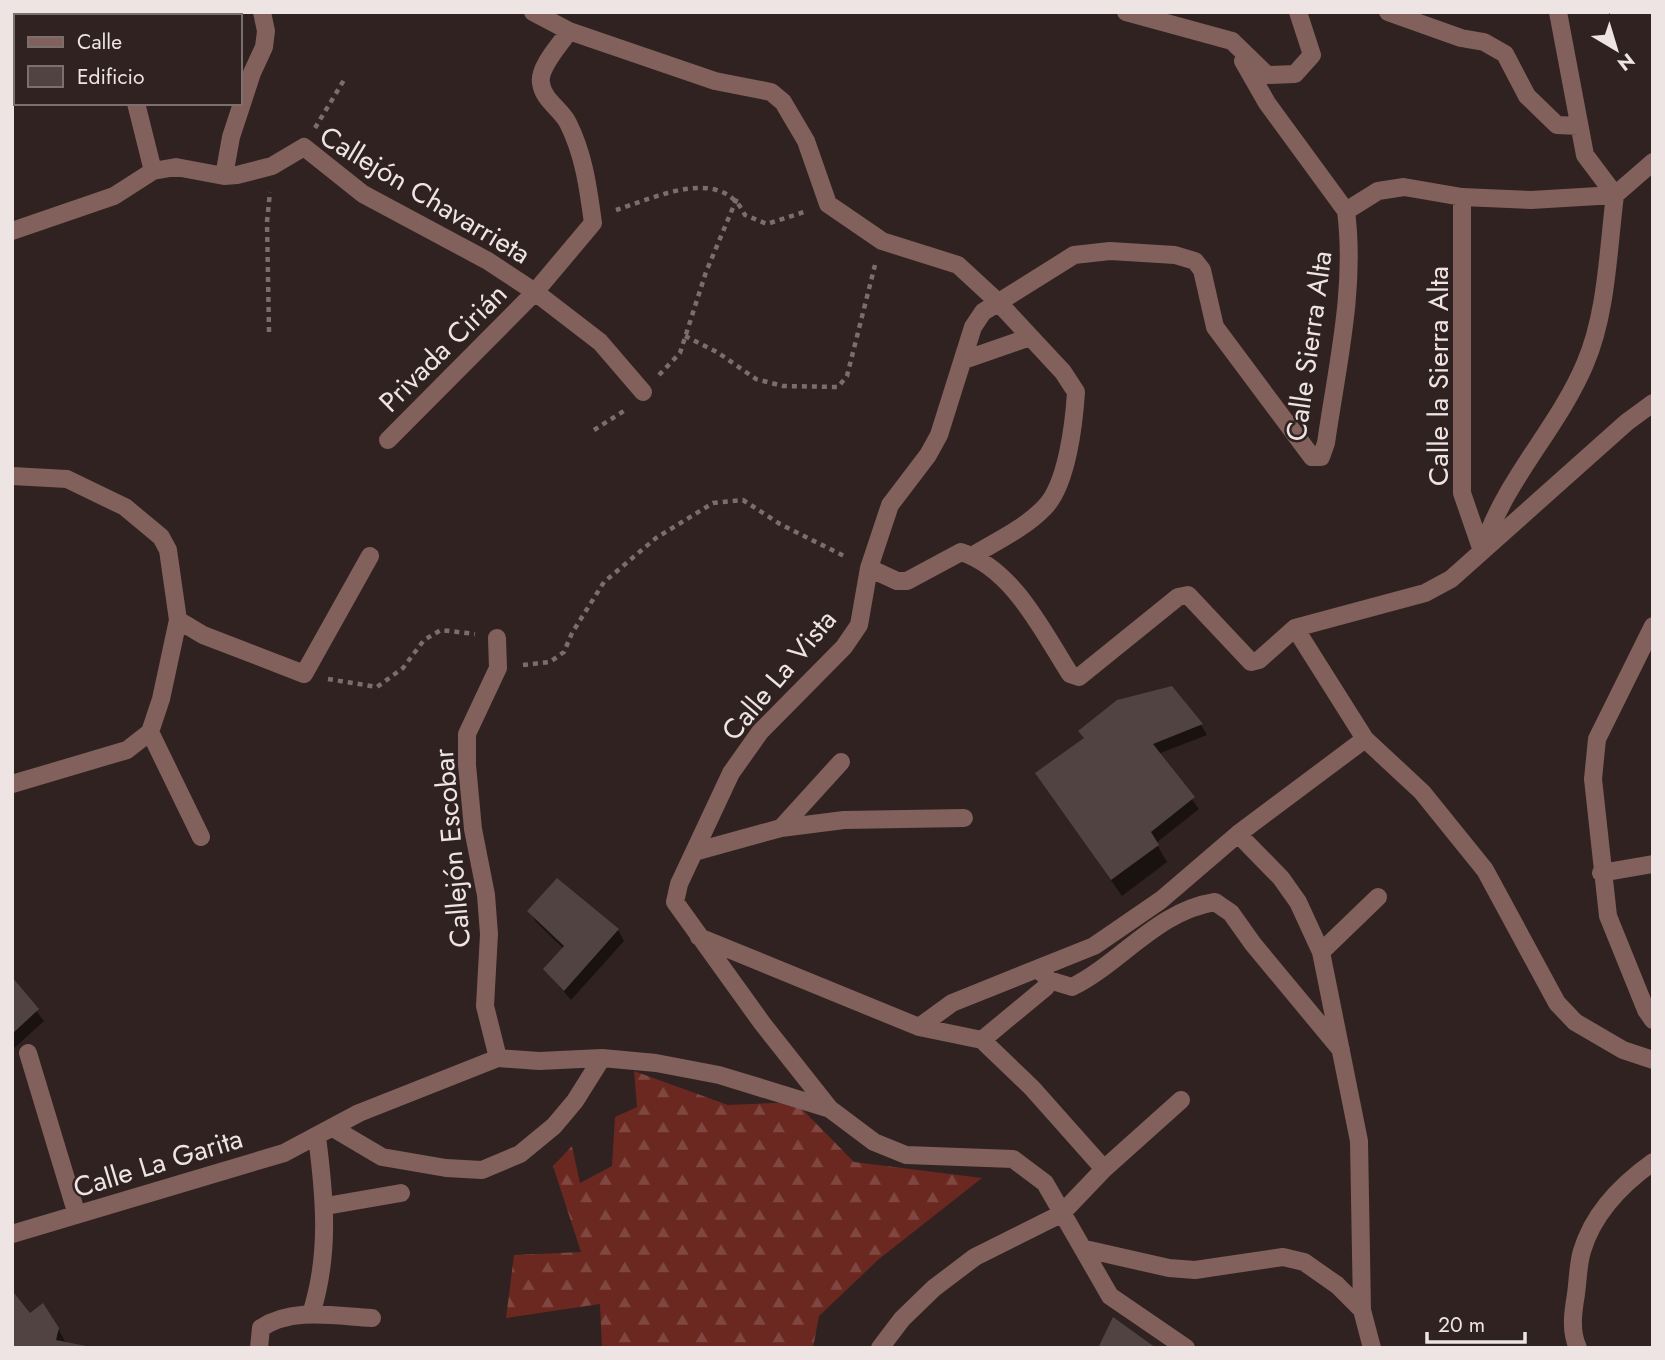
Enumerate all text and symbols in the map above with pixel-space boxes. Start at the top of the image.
legend [14,14,242,105]
north arrow [1581,14,1651,84]
text: Calle [77,27,122,57]
text: N [1612,47,1640,77]
text: Edificio [77,62,144,92]
street label: Callejón Chavarrieta [312,116,538,274]
street label: Calle Sierra Alta [1275,248,1343,444]
street label: Calle la Sierra Alta [1418,266,1459,486]
street label: Privada Cirián [369,274,517,422]
street label: Calle La Vista [712,601,846,749]
street label: Callejón Escobar [423,746,481,949]
street label: Calle La Garita [68,1118,248,1208]
scale bar [1427,1300,1525,1344]
text: 20 m [1438,1310,1485,1340]

